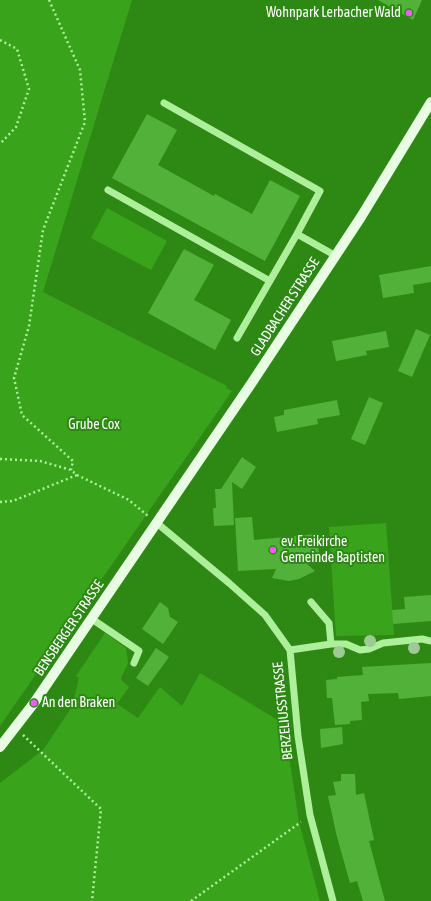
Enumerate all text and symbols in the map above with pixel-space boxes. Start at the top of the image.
place label: Wohnpark Lerbacher Wald [266,5,401,21]
marker: Wohnpark Lerbacher Wald [404,8,414,18]
street label: GLADBACHER STRASSE [247,255,323,359]
park label: Grube Cox [68,417,120,433]
place label: ev. Freikirche Gemeinde Baptisten [281,534,385,566]
marker: ev. Freikirche Gemeinde Baptisten [268,545,278,555]
street label: BENSBERGER STRASSE [31,577,107,679]
street label: BERZELIUSSTRASSE [269,661,297,761]
place label: An den Braken [42,695,115,711]
marker: An den Braken [29,698,39,708]

